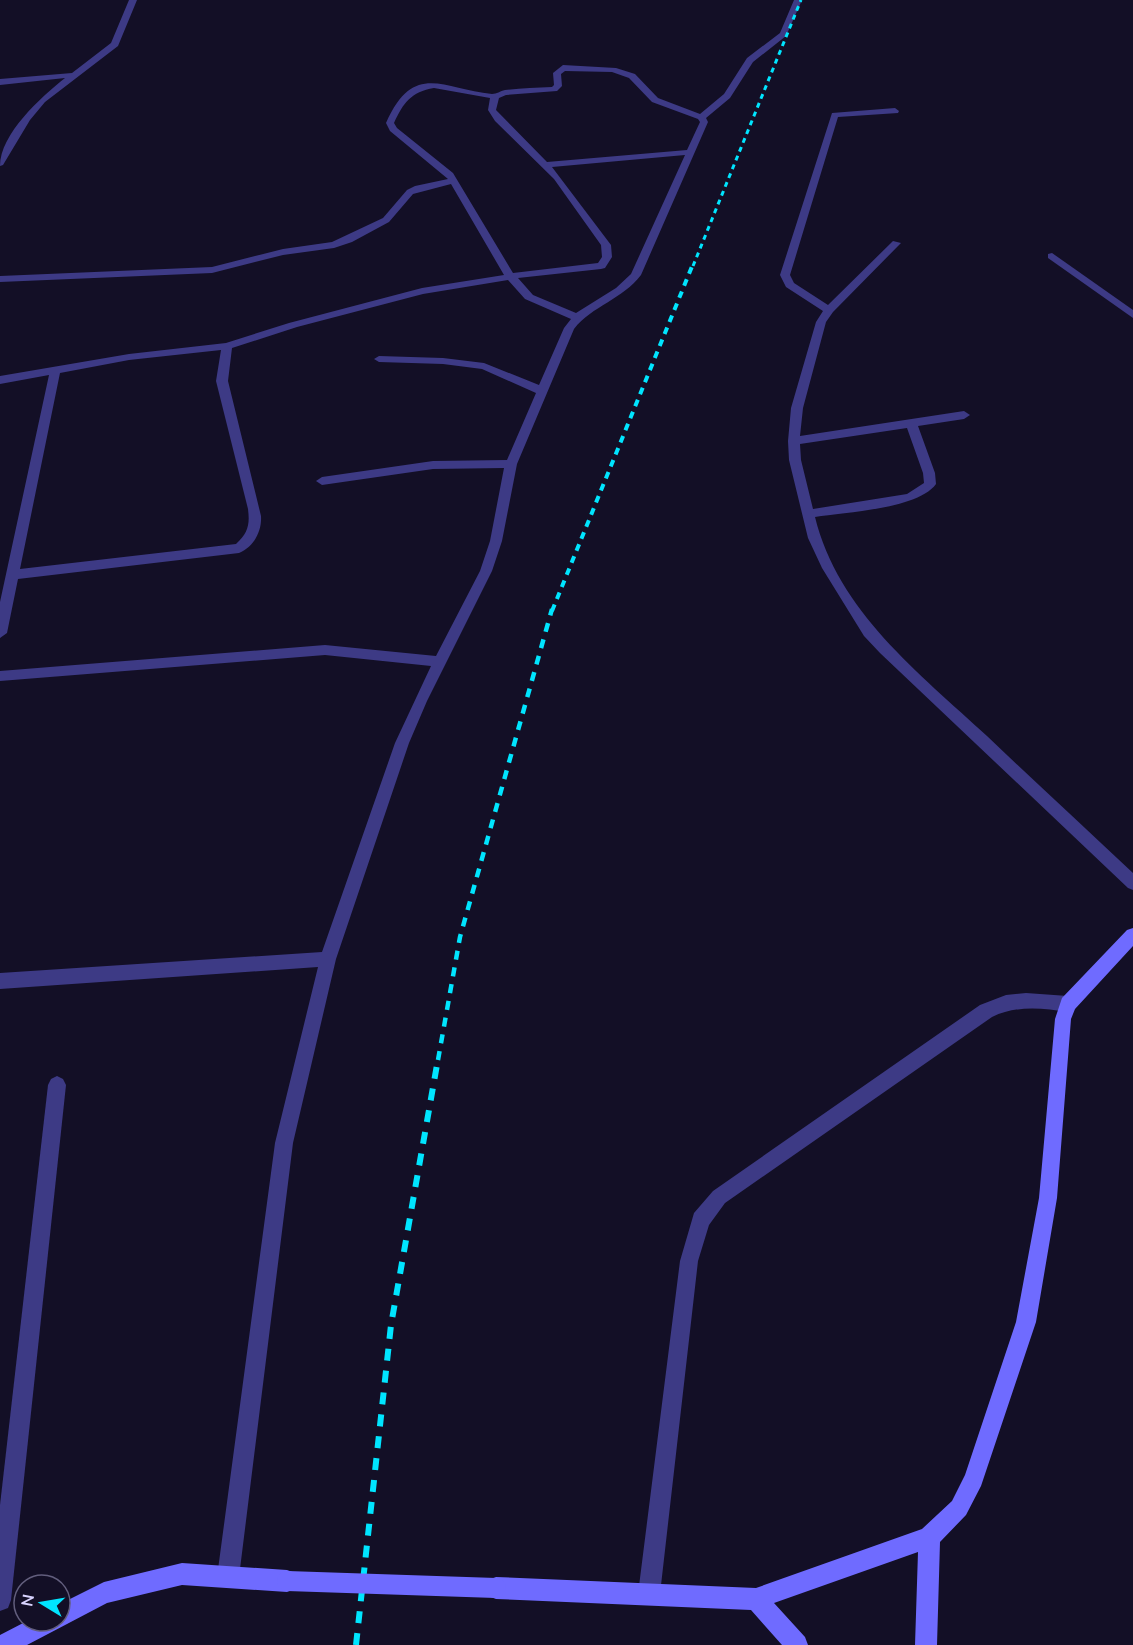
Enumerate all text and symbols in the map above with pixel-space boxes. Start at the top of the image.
north arrow [12,1573,72,1633]
text: N [16,1592,40,1608]

